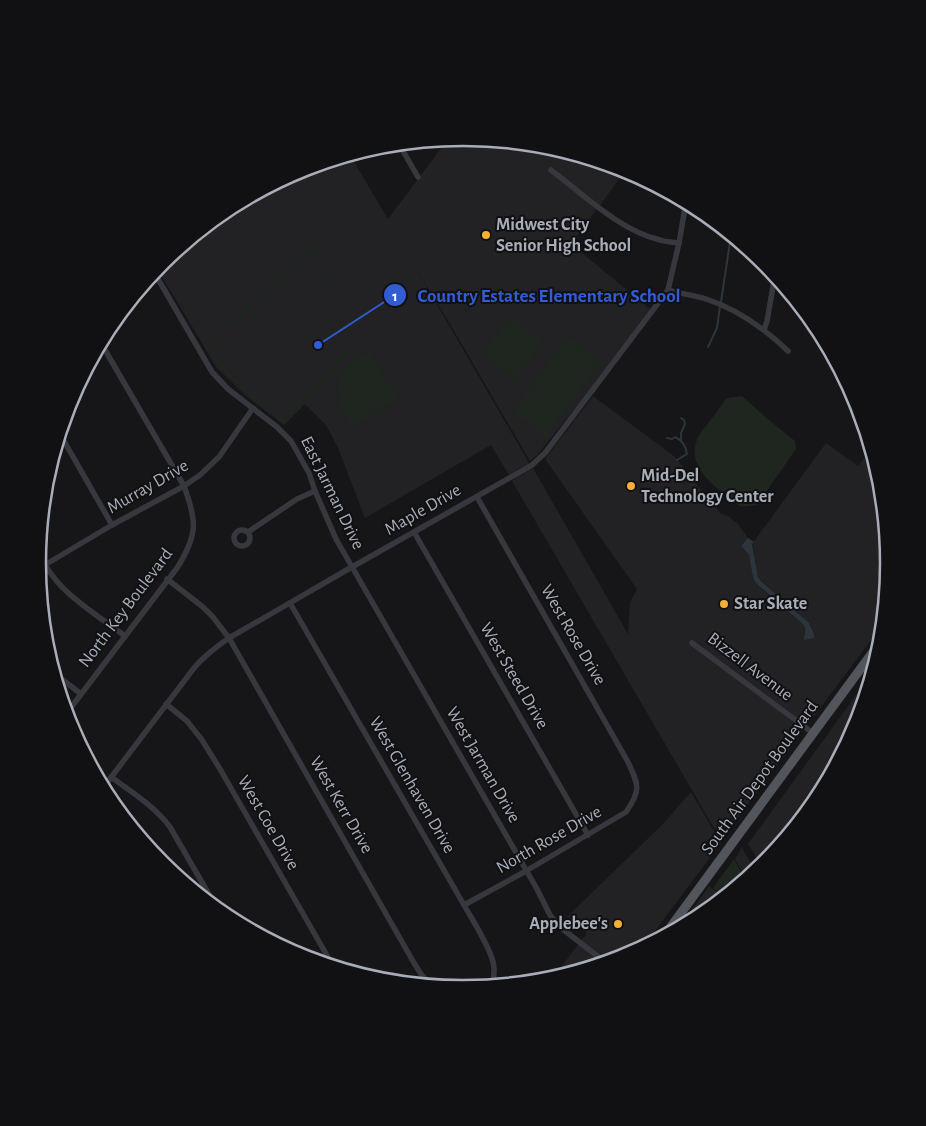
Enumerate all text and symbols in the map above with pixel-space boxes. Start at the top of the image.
place label: Midwest City Senior High School [496,216,631,255]
marker: Midwest City Senior High School [480,229,492,241]
callout: Country Estates Elementary School [382,278,691,312]
text: Country Estates Elementary School [417,287,681,306]
text: 1 [392,289,398,304]
street label: East Jarman Drive [297,434,367,552]
street label: Murray Drive [104,457,192,517]
place label: Mid-Del Technology Center [641,467,774,506]
marker: Mid-Del Technology Center [625,480,637,492]
street label: Maple Drive [382,481,464,539]
street label: North Key Boulevard [76,545,176,671]
street label: West Rose Drive [537,582,609,688]
place label: Star Skate [734,595,807,613]
marker: Star Skate [718,598,730,610]
street label: West Steed Drive [476,620,552,732]
street label: Bizzell Avenue [704,629,796,705]
street label: South Air Depot Boulevard [698,698,822,858]
street label: West Jarman Drive [443,704,523,826]
street label: West Glenhaven Drive [366,714,458,856]
street label: West Kerr Drive [306,753,376,857]
street label: West Coe Drive [234,773,302,873]
street label: North Rose Drive [493,803,605,877]
place label: Applebee's [529,915,608,933]
marker: Applebee's [612,918,624,930]

